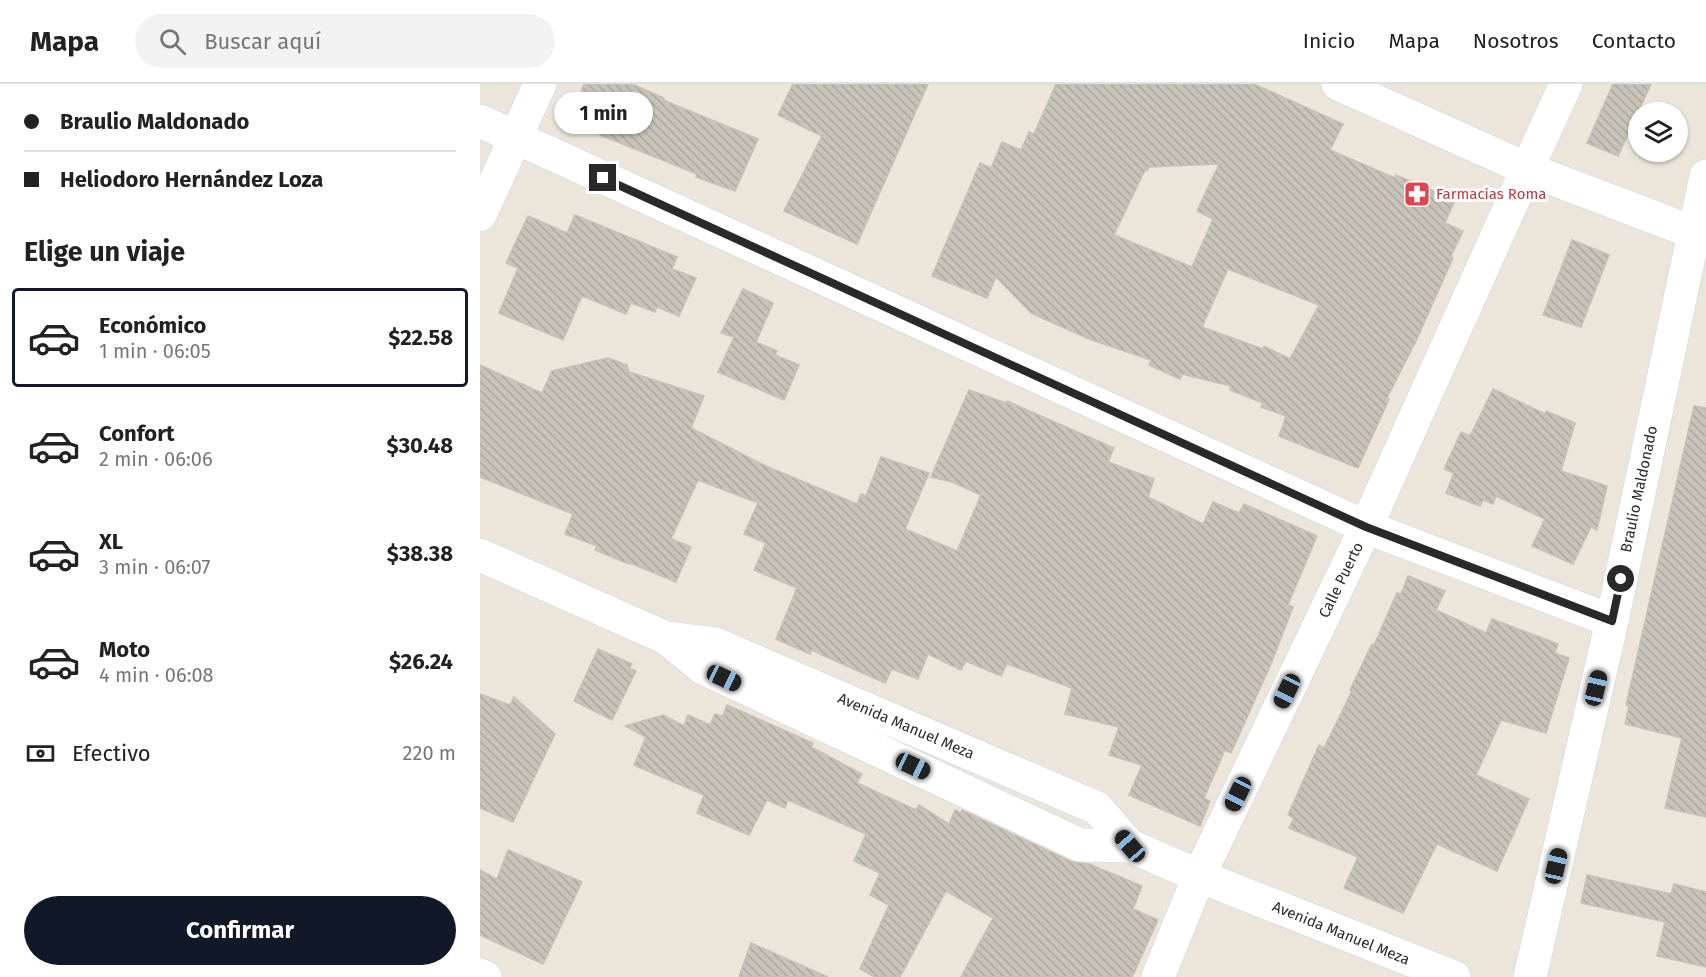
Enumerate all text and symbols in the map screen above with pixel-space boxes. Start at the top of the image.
search box [135,14,555,68]
text: Mapa [30,25,99,58]
icon: search [156,25,189,58]
text: Buscar aquí [204,28,321,55]
text: Inicio [1303,28,1355,54]
text: Mapa [1388,28,1440,54]
text: Nosotros [1473,28,1559,54]
text: Contacto [1592,28,1676,54]
callout: 1 min [554,91,652,133]
text: 1 min [579,101,628,125]
map controls [1628,102,1688,162]
button: layers [1628,102,1688,162]
text: Braulio Maldonado [60,108,249,135]
route end [589,164,616,191]
text: Heliodoro Hernández Loza [60,166,323,193]
pharmacy icon: Farmacias Roma [1402,179,1432,209]
place label: Farmacias Roma [1436,185,1546,203]
text: Elige un viaje [24,236,185,268]
icon: car [27,311,81,365]
text: Económico [99,312,206,339]
text: $22.58 [388,324,453,351]
text: 1 min · 06:05 [99,339,211,363]
icon: car [27,419,81,473]
text: Confort [99,420,175,447]
street label: Braulio Maldonado [1617,424,1661,554]
text: $30.48 [387,432,453,459]
text: 2 min · 06:06 [99,447,213,471]
icon: car [27,527,81,581]
text: XL [99,528,123,555]
street label: Calle Puerto [1315,539,1367,621]
text: $38.38 [387,540,453,567]
text: 3 min · 06:07 [99,555,210,579]
route start [1607,565,1634,592]
icon: car [27,635,81,689]
text: Moto [99,636,150,663]
text: $26.24 [389,648,453,675]
car [704,662,744,694]
text: 4 min · 06:08 [99,663,214,687]
car [1583,668,1609,708]
car [1271,671,1303,711]
street label: Avenida Manuel Meza [835,689,977,763]
icon: cash [24,737,57,770]
text: Efectivo [72,740,151,767]
text: 220 m [403,741,456,765]
car [893,750,933,782]
car [1222,774,1254,814]
car [1111,827,1149,865]
car [1543,846,1569,886]
button: Confirmar [24,896,456,965]
street label: Avenida Manuel Meza [1270,897,1412,969]

